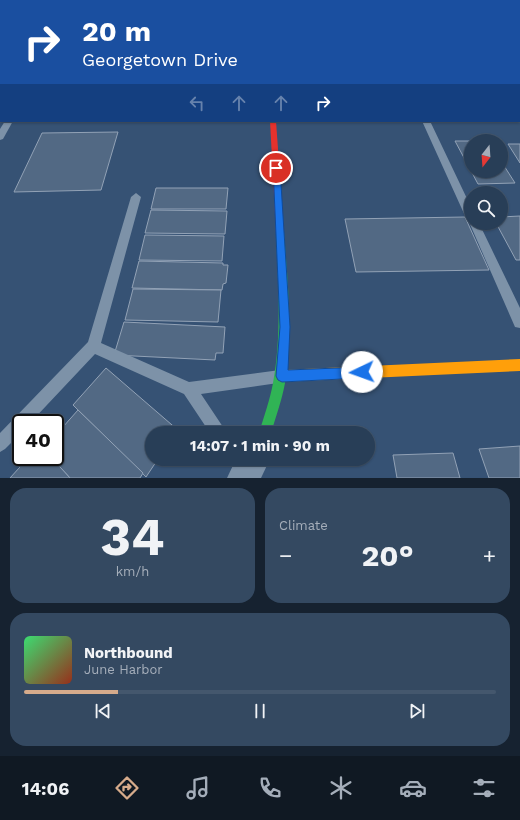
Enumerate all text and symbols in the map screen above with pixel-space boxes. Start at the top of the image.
text: 20 m [82,15,151,48]
icon: right [16,16,68,68]
text: Georgetown Drive [82,49,238,70]
icon: left [186,92,208,114]
icon: ahead [228,92,250,114]
icon: ahead [270,92,292,114]
icon: right [312,92,334,114]
north arrow [464,134,508,178]
map controls [464,134,508,230]
pin [259,151,293,185]
icon: arrive [265,157,287,179]
button: search [464,186,508,230]
position arrow [341,351,383,393]
speed limit sign: 40 [12,414,64,466]
text: 14:07 · 1 min · 90 m [190,437,330,455]
text: 34 [100,507,165,568]
text: Climate [279,518,328,533]
text: 20° [361,538,414,573]
text: − [279,543,292,568]
text: + [483,543,496,568]
text: km/h [116,564,149,579]
text: Northbound [84,644,173,662]
text: June Harbor [84,662,163,677]
icon: previous [92,700,114,722]
icon: pause [249,700,271,722]
icon: next [406,700,428,722]
icon: directions [113,774,141,802]
icon: music [184,774,212,802]
icon: phone [256,774,284,802]
icon: climate [327,774,355,802]
icon: car [399,774,427,802]
icon: filters [470,774,498,802]
text: 14:06 [22,778,69,799]

